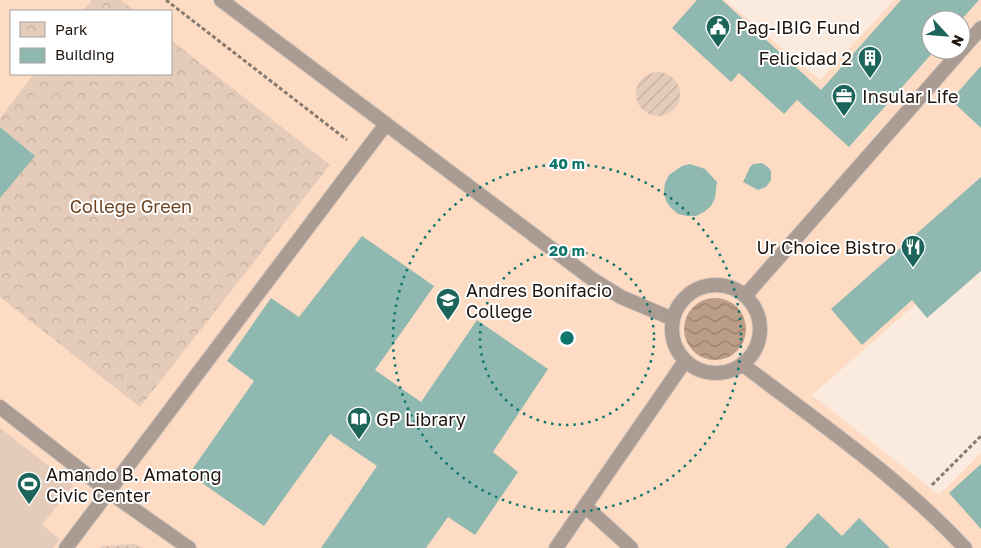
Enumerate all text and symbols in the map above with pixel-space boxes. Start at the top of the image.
legend [10,10,172,75]
north arrow [921,10,971,60]
public building icon: Pag-IBIG Fund [705,14,731,48]
place label: Pag-IBIG Fund [736,16,860,38]
text: Park [55,20,88,38]
text: N [948,32,968,49]
text: Building [55,45,115,63]
building icon: Felicidad 2 [857,45,883,79]
place label: Felicidad 2 [759,47,852,69]
office icon: Insular Life [831,83,857,117]
place label: Insular Life [862,85,959,107]
text: 40 m [549,154,585,172]
park label: College Green [70,195,192,217]
restaurant icon: Ur Choice Bistro [900,234,926,268]
place label: Ur Choice Bistro [756,236,896,258]
text: 20 m [549,241,585,259]
place label: Andres Bonifacio College [466,279,612,322]
school or university icon: Andres Bonifacio College [435,287,461,321]
centre of rings [558,329,576,347]
library icon: GP Library [346,406,372,440]
place label: GP Library [376,408,466,430]
place label: Amando B. Amatong Civic Center [46,463,222,506]
sports icon: Amando B. Amatong Civic Center [16,471,42,505]

